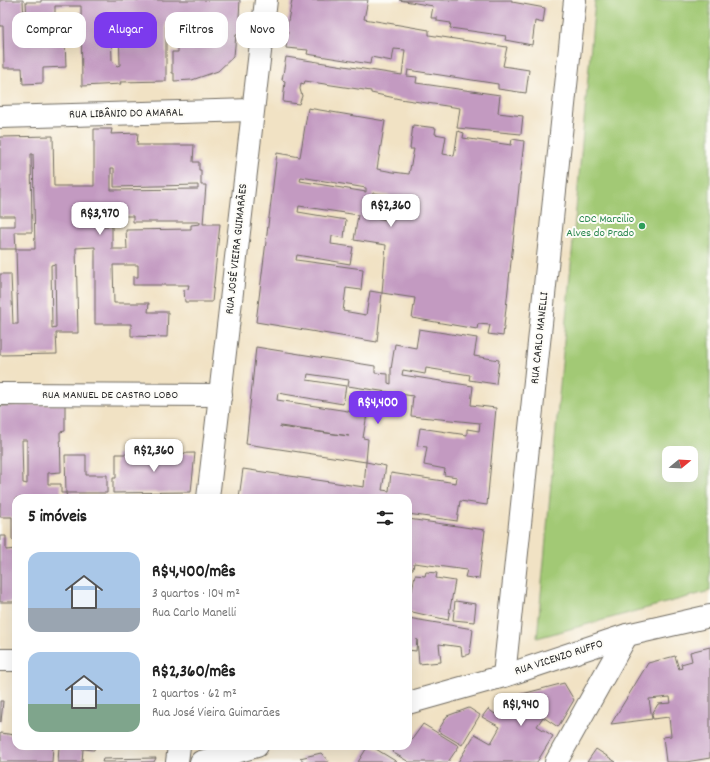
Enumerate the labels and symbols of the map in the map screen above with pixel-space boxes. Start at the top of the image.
street label: RUA LIBÂNIO DO AMARAL [69,105,183,123]
street label: RUA JOSÉ VIEIRA GUIMARÃES [222,183,252,315]
pin: R$2,360 [354,194,428,228]
pin: R$3,970 [63,202,137,236]
place label: CDC Marcilio Alves do Prado [566,211,634,242]
marker: CDC Marcilio Alves do Prado [637,221,647,231]
street label: RUA CARLO MANELLI [527,291,553,385]
street label: RUA MANUEL DE CASTRO LOBO [42,387,178,404]
pin: R$4,400 [341,391,415,425]
pin: R$2,360 [117,439,191,473]
north arrow [662,446,698,482]
street label: RUA VICENZO RUFFO [513,636,605,680]
pin: R$1,940 [484,693,558,727]

